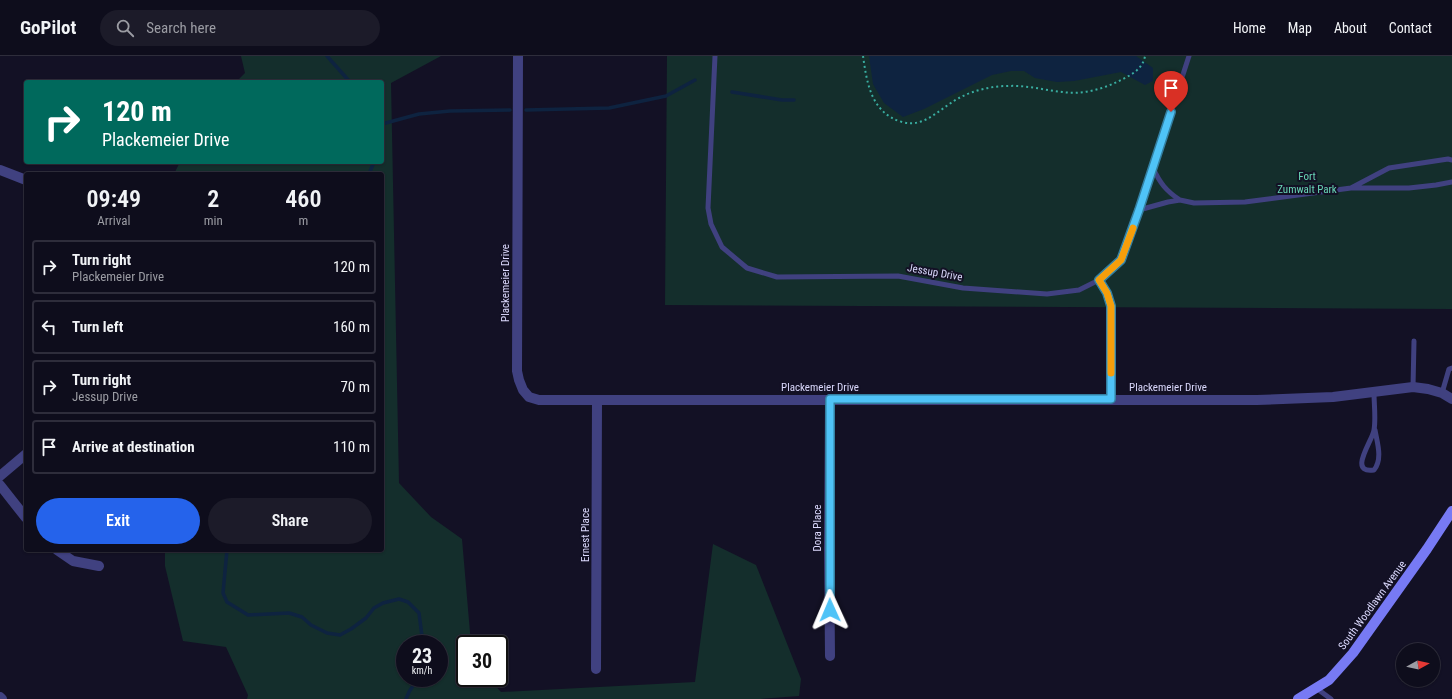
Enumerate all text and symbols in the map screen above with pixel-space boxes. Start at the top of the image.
search box [100,10,380,46]
text: GoPilot [20,16,76,39]
icon: search [114,17,136,39]
text: Search here [146,19,216,37]
text: Home [1233,20,1266,36]
text: Map [1288,20,1312,36]
text: About [1334,20,1367,36]
text: Contact [1389,20,1432,36]
pin [1154,71,1188,112]
icon: arrive [1160,77,1182,99]
text: 120 m [102,95,172,128]
icon: right [36,96,88,148]
text: Plackemeier Drive [102,129,230,150]
park label: Fort Zumwalt Park [1277,170,1337,196]
text: 09:49 [87,185,141,213]
text: 2 [207,185,219,213]
text: 460 [285,185,321,213]
text: Arrival [97,213,130,228]
text: min [204,213,223,228]
text: m [298,213,308,228]
street label: Plackemeier Drive [499,244,512,322]
text: Turn right [72,251,131,269]
icon: right [38,256,60,278]
text: 120 m [333,258,370,276]
street label: Jessup Drive [906,261,963,284]
text: Plackemeier Drive [72,269,164,284]
icon: left [38,316,60,338]
text: Turn left [72,318,123,336]
text: 160 m [333,318,370,336]
text: Turn right [72,371,131,389]
icon: right [38,376,60,398]
text: 70 m [340,378,370,396]
street label: Plackemeier Drive [781,381,859,394]
street label: Plackemeier Drive [1129,381,1207,394]
text: Jessup Drive [72,389,138,404]
icon: arrive [38,436,60,458]
text: Arrive at destination [72,438,195,456]
text: 110 m [333,438,370,456]
button: Exit [36,498,200,544]
button: Share [208,498,372,544]
street label: Dora Place [811,505,824,551]
street label: Ernest Place [579,508,592,562]
street label: South Woodlawn Avenue [1336,558,1409,652]
position arrow [809,589,851,631]
speed limit sign: 30 [456,635,508,687]
north arrow [1396,643,1440,687]
map controls [1396,643,1440,687]
text: 23 [412,644,432,668]
text: km/h [412,665,432,676]

